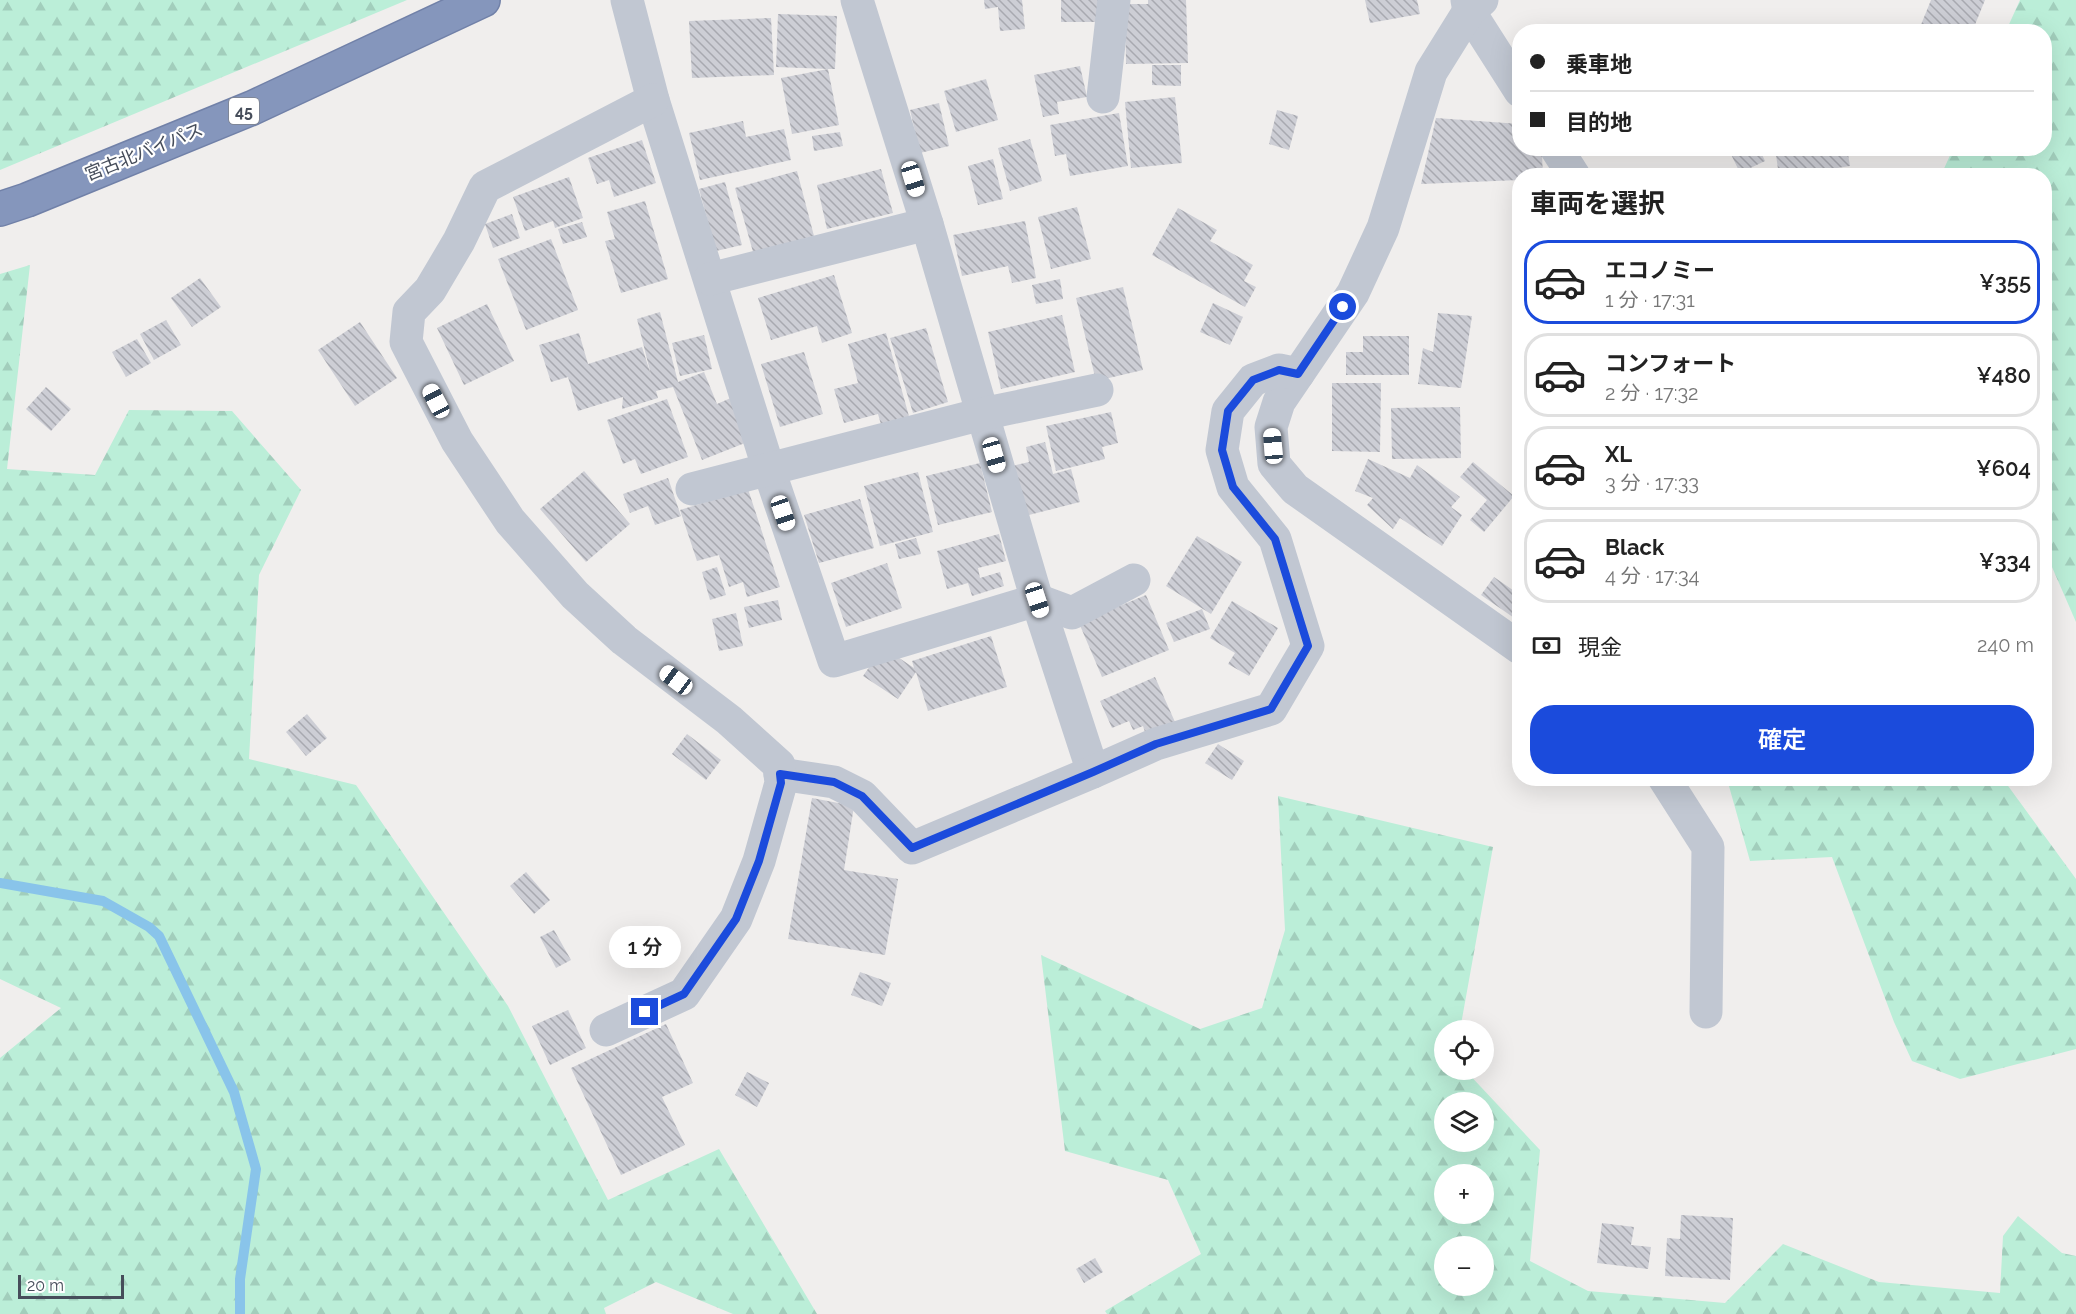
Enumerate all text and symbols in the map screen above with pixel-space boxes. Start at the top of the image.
text: 乗車地 [1566,51,1632,77]
road number: 45 [229,98,259,124]
text: 目的地 [1566,109,1632,135]
street label: 宮古北バイパス [82,118,206,185]
car [899,159,927,199]
text: 車両を選択 [1530,188,1665,219]
icon: car [1533,255,1587,309]
text: エコノミー [1605,257,1715,283]
text: ¥355 [1979,269,2031,295]
text: 1 分 · 17:31 [1605,288,1695,312]
route start [1329,293,1356,320]
icon: car [1533,348,1587,402]
text: コンフォート [1605,350,1736,376]
text: ¥480 [1976,362,2031,388]
car [420,381,452,421]
text: 2 分 · 17:32 [1605,381,1699,405]
car [1262,427,1284,465]
car [980,435,1008,475]
icon: car [1533,441,1587,495]
text: XL [1605,441,1632,467]
text: ¥604 [1976,455,2031,481]
text: 3 分 · 17:33 [1605,471,1699,495]
car [769,493,797,533]
icon: car [1533,534,1587,588]
text: Black [1605,534,1664,560]
text: ¥334 [1979,548,2031,574]
text: 4 分 · 17:34 [1605,564,1700,588]
car [1023,580,1051,620]
icon: cash [1530,629,1563,662]
text: 240 m [1977,633,2034,657]
text: 現金 [1578,634,1622,660]
car [656,662,696,698]
button: 確定 [1530,705,2034,774]
callout: 1 分 [609,925,681,967]
text: 1 分 [628,935,662,959]
route end [631,998,658,1025]
map controls [1434,1020,1494,1296]
button: locate [1434,1020,1494,1080]
button: layers [1434,1092,1494,1152]
button: + [1434,1164,1494,1224]
button: − [1434,1236,1494,1296]
scale bar [18,1272,124,1300]
text: 20 m [27,1276,64,1295]

